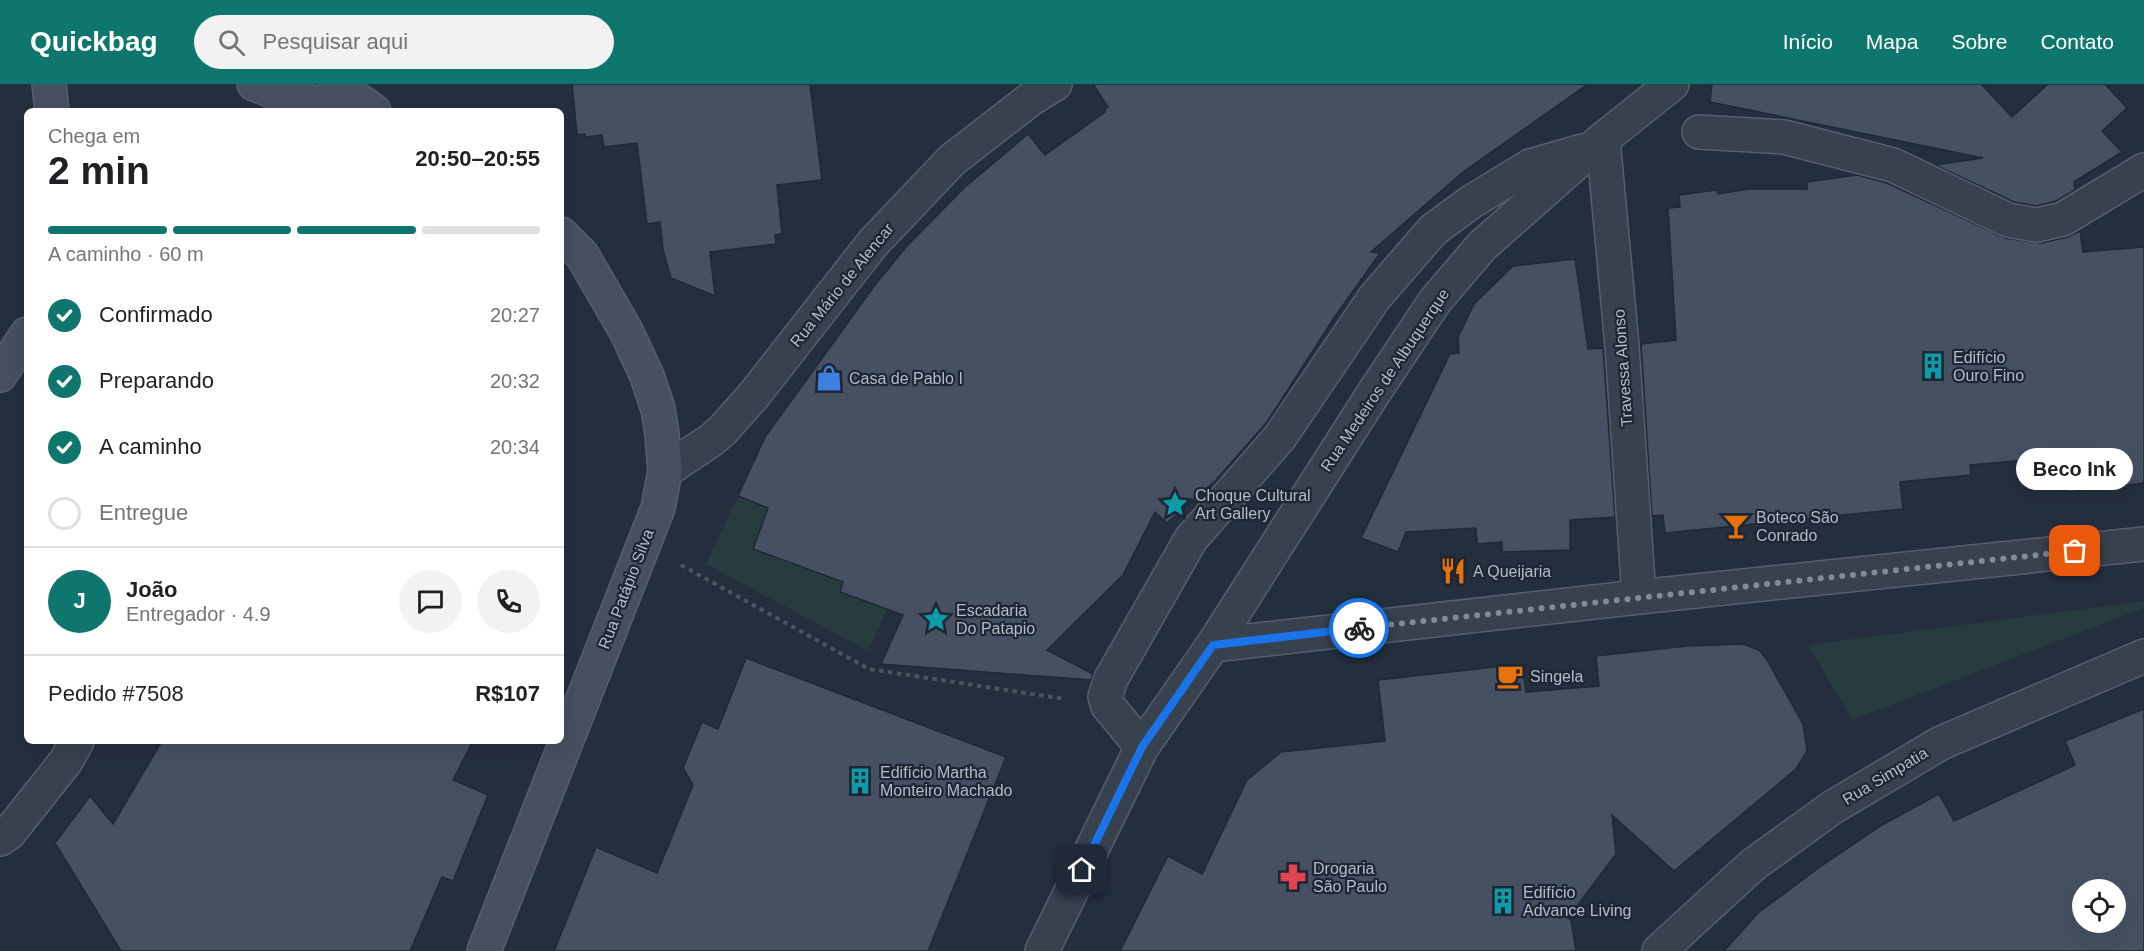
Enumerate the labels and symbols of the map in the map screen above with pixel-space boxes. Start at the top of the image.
street label: Rua Mário de Alencar [787,219,897,350]
street label: Rua Medeiros de Albuquerque [1318,286,1453,474]
street label: Travessa Alonso [1610,309,1636,427]
place label: Edifício Ouro Fino [1953,349,2024,384]
building icon: Edifício Ouro Fino [1918,351,1948,381]
shop icon: Casa de Pablo I [814,363,844,393]
place label: Casa de Pablo I [849,370,963,387]
callout: Beco Ink [2016,449,2134,491]
place label: Choque Cultural Art Gallery [1195,487,1311,522]
place icon: Choque Cultural Art Gallery [1160,489,1190,519]
place label: Boteco São Conrado [1756,509,1839,544]
bar icon: Boteco São Conrado [1721,511,1751,541]
pin [2049,525,2100,576]
street label: Rua Patápio Silva [595,526,657,651]
restaurant icon: A Queijaria [1438,556,1468,586]
place label: A Queijaria [1473,563,1551,580]
courier [1329,598,1389,658]
place label: Escadaria Do Patapio [956,602,1035,637]
place icon: Escadaria Do Patapio [921,604,951,634]
cafe icon: Singela [1495,661,1525,691]
place label: Singela [1530,668,1583,685]
street label: Rua Simpatia [1839,744,1931,808]
place label: Edifício Martha Monteiro Machado [880,764,1013,799]
building icon: Edifício Martha Monteiro Machado [845,766,875,796]
pin [1056,844,1107,895]
place label: Drogaria São Paulo [1313,860,1387,895]
pharmacy icon: Drogaria São Paulo [1278,862,1308,892]
place label: Edifício Advance Living [1523,884,1632,919]
building icon: Edifício Advance Living [1488,886,1518,916]

